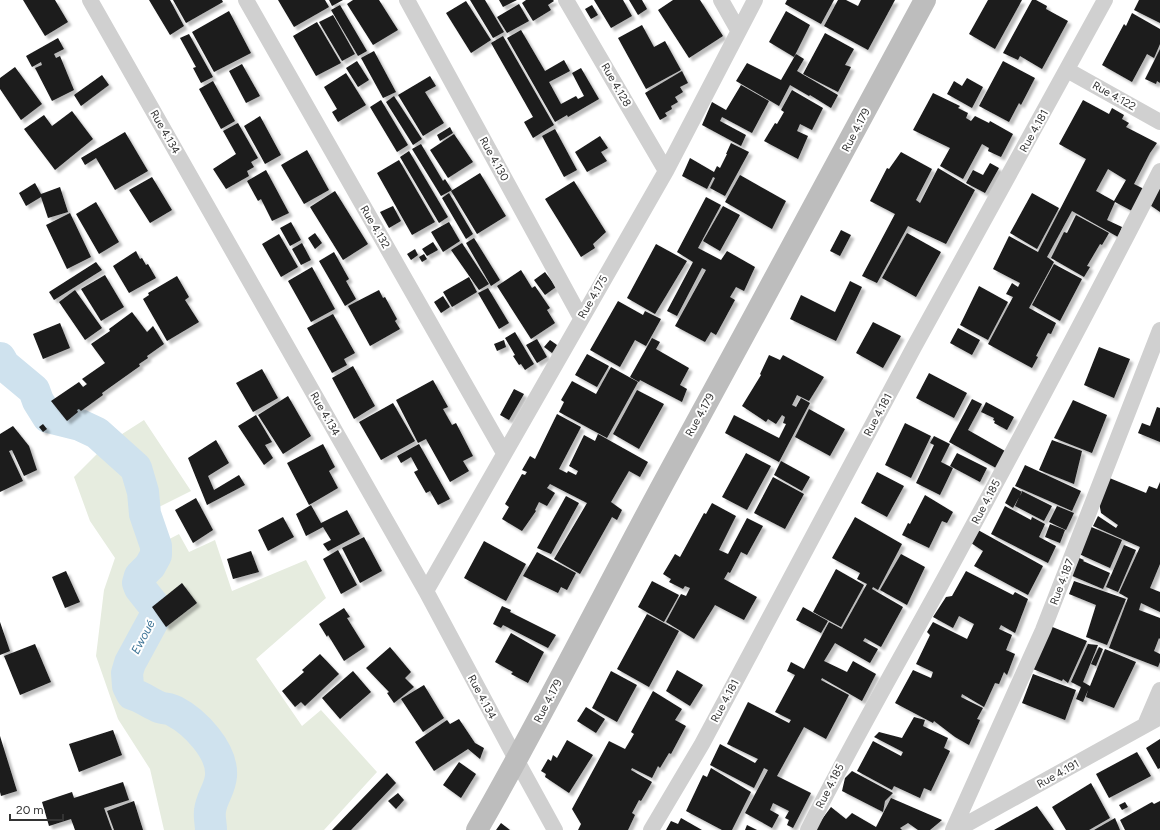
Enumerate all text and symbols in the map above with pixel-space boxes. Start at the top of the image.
street label: Rue 4.128 [598,61,634,109]
street label: Rue 4.122 [1090,79,1138,113]
street label: Rue 4.179 [839,106,873,154]
street label: Rue 4.181 [1017,107,1051,155]
street label: Rue 4.134 [147,108,183,156]
street label: Rue 4.130 [477,135,511,183]
street label: Rue 4.132 [357,203,393,251]
street label: Rue 4.175 [575,273,611,321]
street label: Rue 4.134 [307,390,343,438]
street label: Rue 4.179 [683,391,717,439]
street label: Rue 4.181 [861,391,895,439]
street label: Rue 4.185 [969,478,1003,526]
street label: Rue 4.187 [1047,557,1077,607]
water label: Ewoué [128,617,158,656]
street label: Rue 4.134 [465,673,499,721]
street label: Rue 4.179 [531,677,565,725]
street label: Rue 4.181 [708,677,742,725]
street label: Rue 4.191 [1035,757,1081,791]
street label: Rue 4.185 [813,761,847,811]
scale bar [10,796,63,822]
text: 20 m [16,803,44,817]

